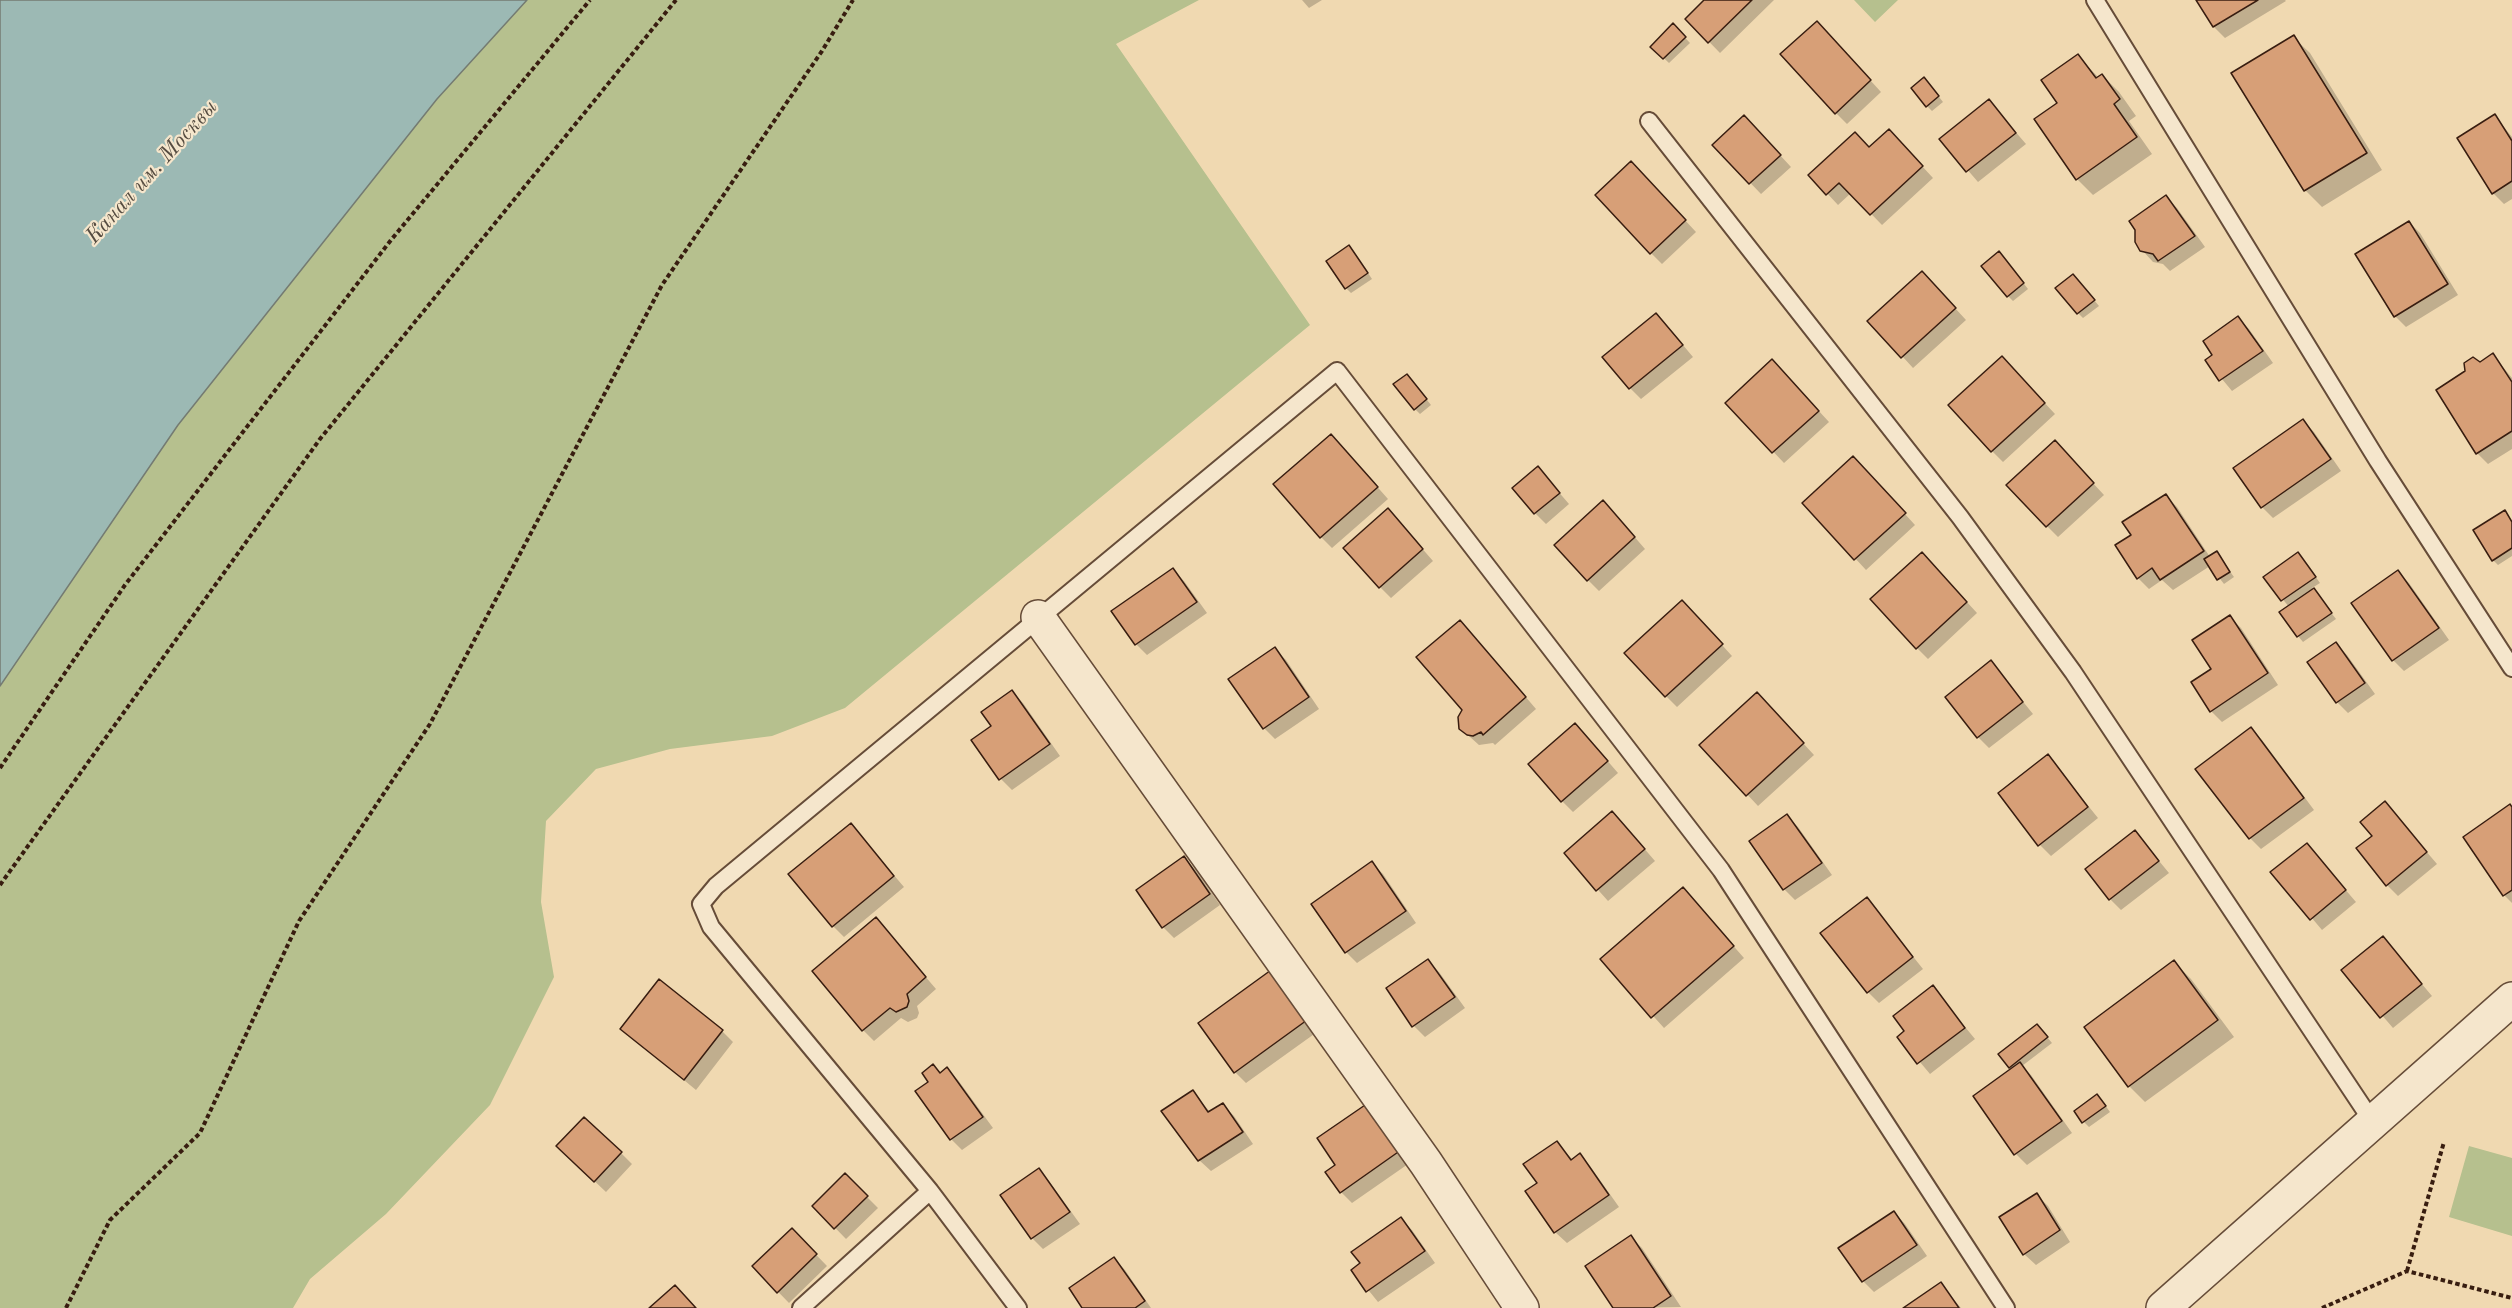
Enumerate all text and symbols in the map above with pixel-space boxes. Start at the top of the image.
water label: Канал им. Москвы [80,95,224,249]

